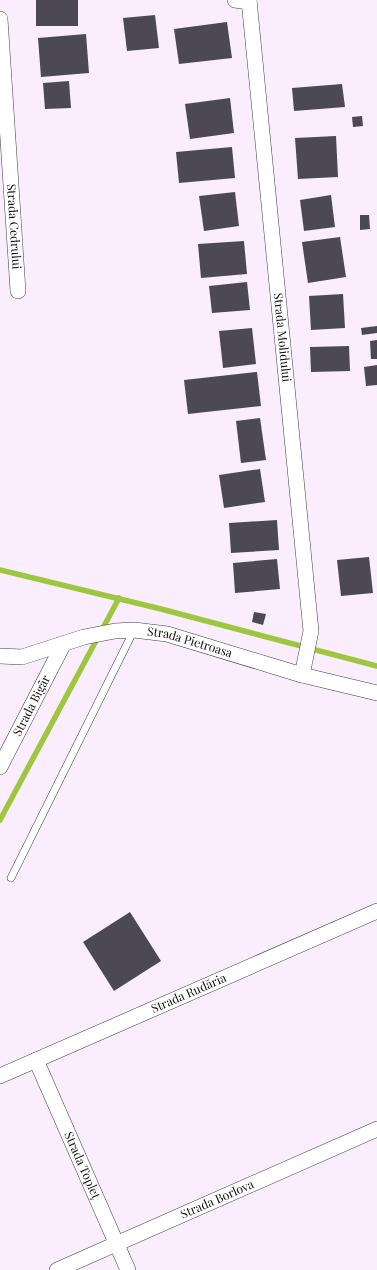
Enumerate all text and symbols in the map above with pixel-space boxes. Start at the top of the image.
street label: Strada Cedrului [4,183,26,270]
street label: Strada Molidului [271,292,296,383]
street label: Strada Pietroasa [146,623,235,660]
street label: Strada Bigãr [8,671,53,738]
street label: Strada Rudăria [148,969,228,1016]
street label: Strada Topleț [61,1129,105,1202]
street label: Strada Borlova [178,1175,256,1222]

